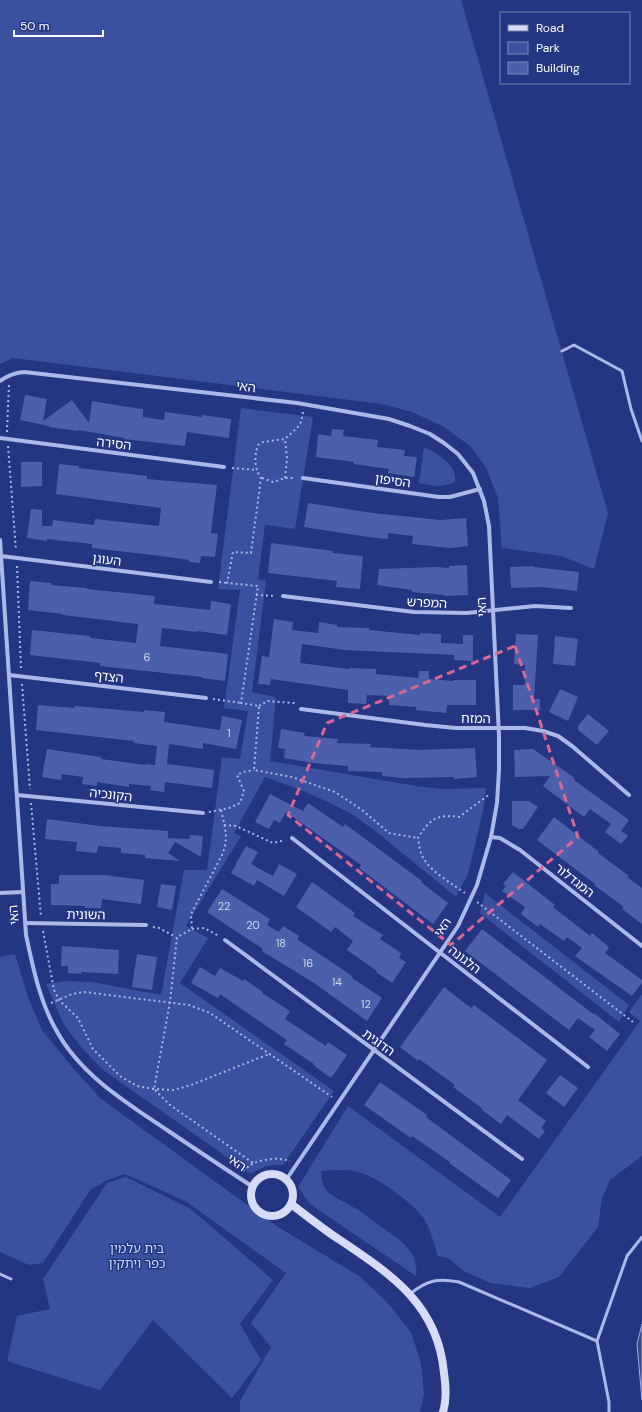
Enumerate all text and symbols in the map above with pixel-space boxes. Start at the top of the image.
scale bar [14,12,103,38]
legend [500,12,630,84]
text: 50 m [20,18,49,34]
text: Road [536,20,564,36]
text: Park [536,40,560,56]
text: Building [536,60,580,76]
street label: האי [235,377,257,396]
street label: הסירה [96,433,132,454]
street label: הסיפון [374,470,412,491]
street label: העוגן [92,549,122,570]
street label: המפרש [406,593,448,612]
street label: האי [472,597,491,617]
house number: 6 [144,650,151,664]
street label: הצדף [93,666,125,687]
street label: המזח [461,710,491,727]
house number: 1 [227,726,231,740]
street label: הקונכיה [89,784,133,805]
street label: המגדלור [551,860,598,901]
house number: 22 [218,899,230,913]
street label: האי [4,904,23,926]
street label: השונית [66,906,106,923]
street label: האי [430,914,455,940]
house number: 20 [246,918,260,932]
house number: 18 [276,936,286,950]
street label: הלגונה [445,941,484,977]
house number: 16 [303,956,313,970]
house number: 14 [332,975,342,989]
house number: 12 [361,997,371,1011]
street label: הדוגית [359,1025,398,1060]
street label: האי [224,1150,250,1175]
park label: בית עלמין כפר ויתקין [108,1240,166,1272]

